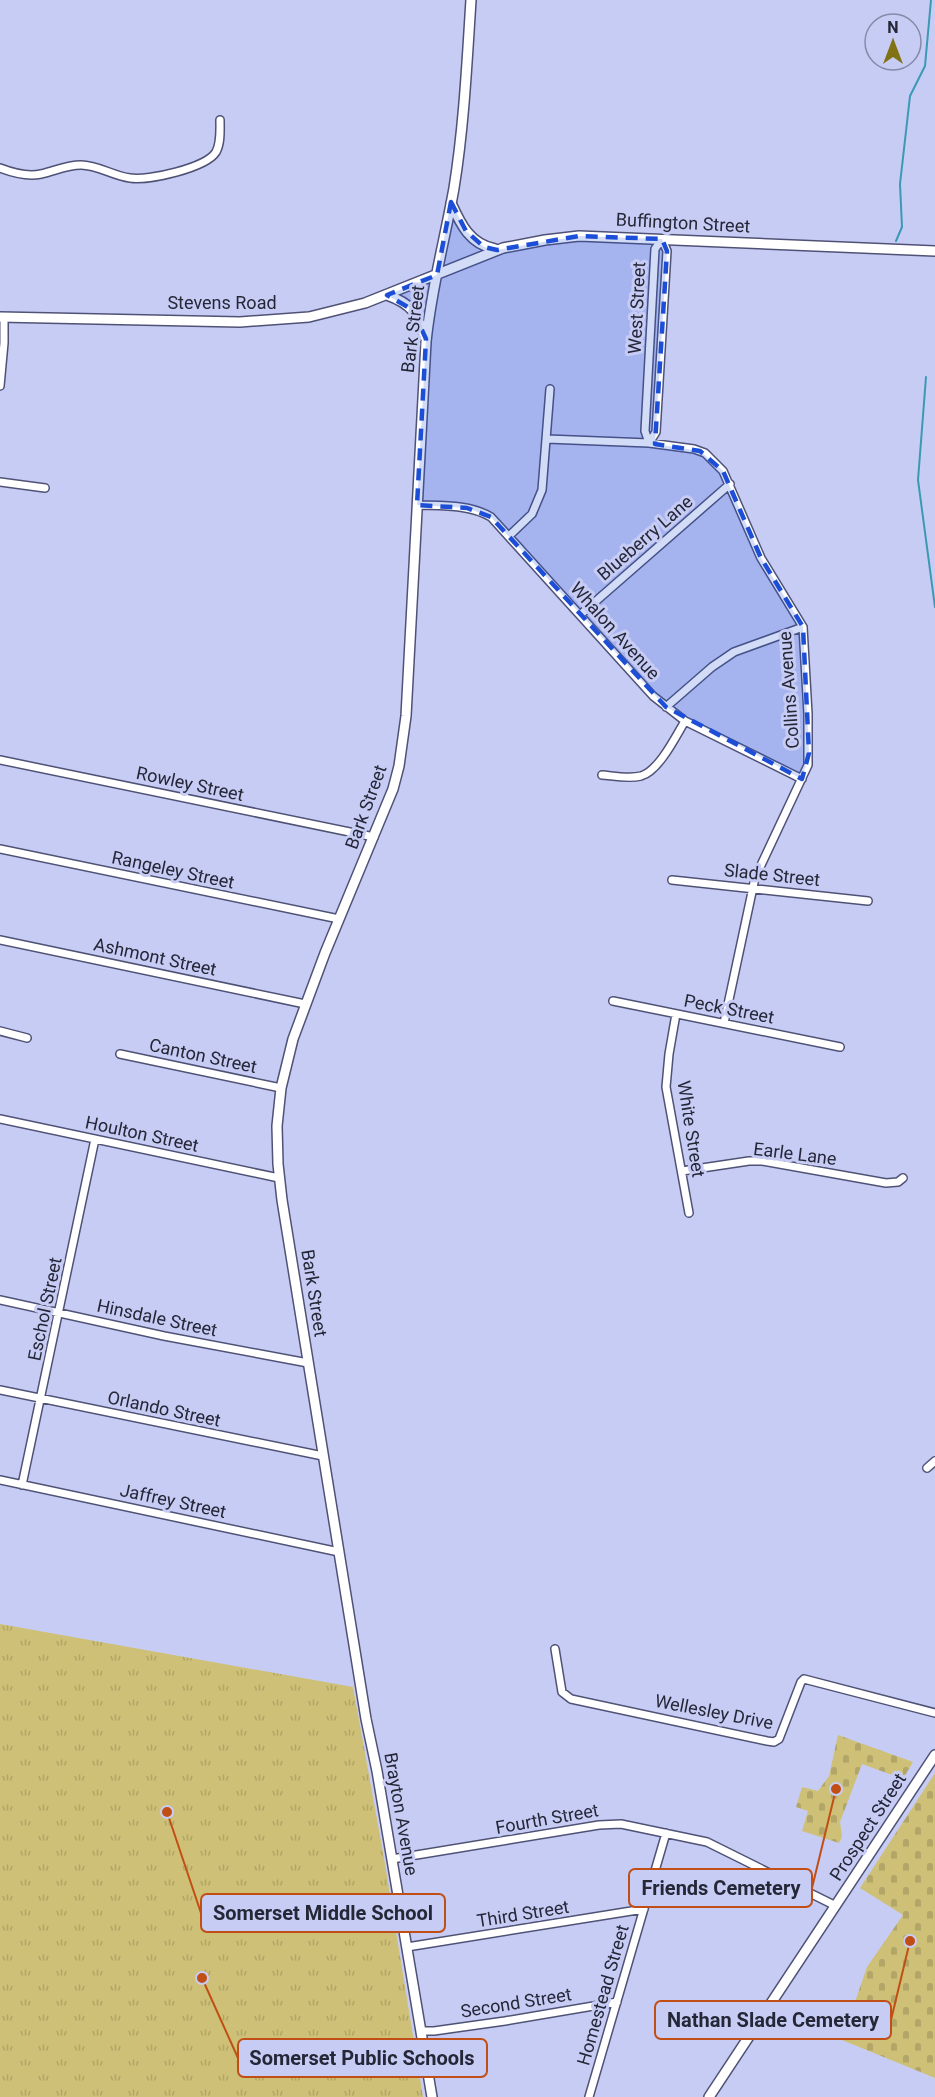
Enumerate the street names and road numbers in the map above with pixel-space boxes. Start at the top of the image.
street label: Buffington Street [615,208,751,237]
street label: West Street [624,261,649,355]
street label: Bark Street [397,284,428,374]
street label: Stevens Road [167,292,277,313]
street label: Blueberry Lane [593,491,696,585]
street label: Whalon Avenue [566,578,665,684]
street label: Collins Avenue [774,631,803,749]
street label: Rowley Street [135,762,246,805]
street label: Bark Street [341,762,391,852]
street label: Rangeley Street [110,846,236,893]
street label: Slade Street [723,859,821,890]
street label: Ashmont Street [92,933,218,980]
street label: Peck Street [682,989,776,1028]
street label: Canton Street [147,1034,259,1077]
street label: White Street [673,1079,710,1179]
street label: Houlton Street [84,1111,201,1156]
street label: Earle Lane [752,1138,838,1169]
street label: Bark Street [297,1248,332,1338]
street label: Eschol Street [23,1255,66,1363]
street label: Hinsdale Street [95,1295,219,1341]
street label: Orlando Street [106,1386,223,1431]
street label: Jaffrey Street [118,1479,228,1522]
street label: Wellesley Drive [653,1690,775,1733]
street label: Brayton Avenue [380,1751,423,1877]
street label: Prospect Street [825,1769,910,1884]
street label: Fourth Street [494,1799,600,1838]
street label: Third Street [475,1896,571,1931]
street label: Homestead Street [572,1922,633,2067]
street label: Second Street [459,1983,573,2022]

